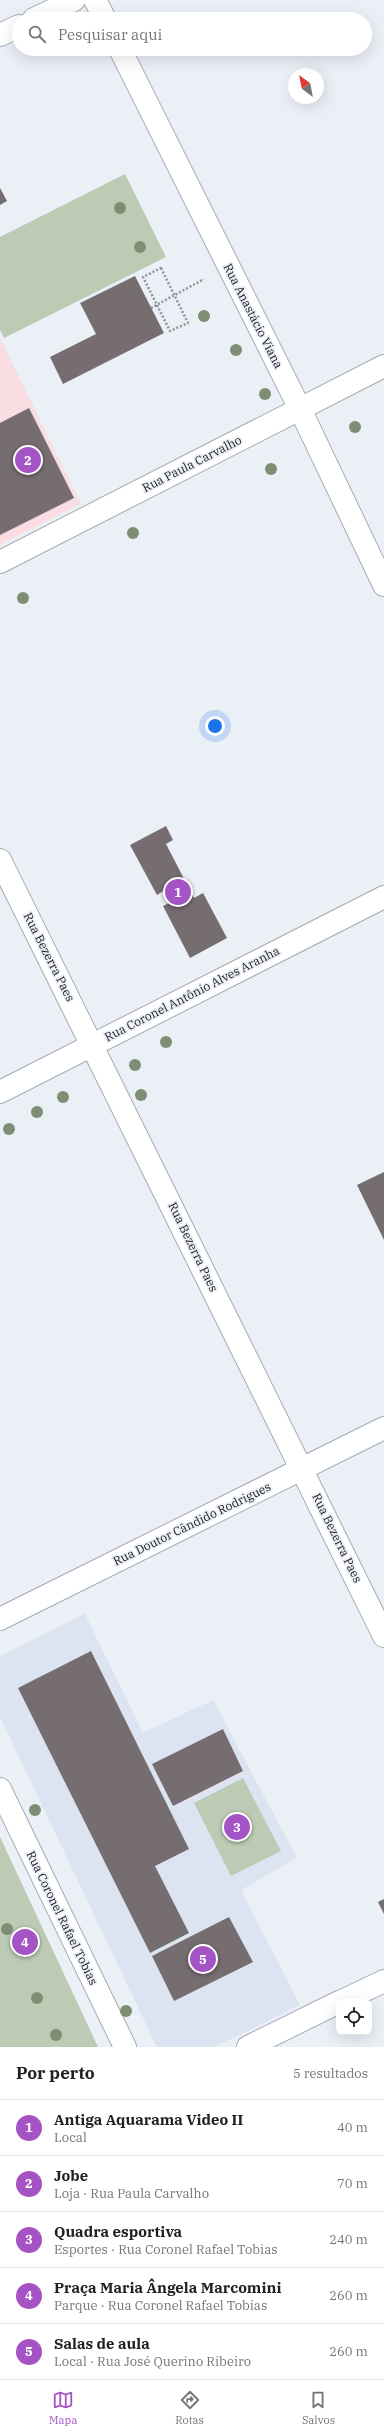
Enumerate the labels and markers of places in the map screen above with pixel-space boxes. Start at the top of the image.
pin: 2 [15,445,41,475]
pin: 1 [165,877,191,907]
pin: 3 [224,1812,250,1842]
pin: 4 [12,1927,38,1957]
pin: 5 [190,1944,216,1974]

